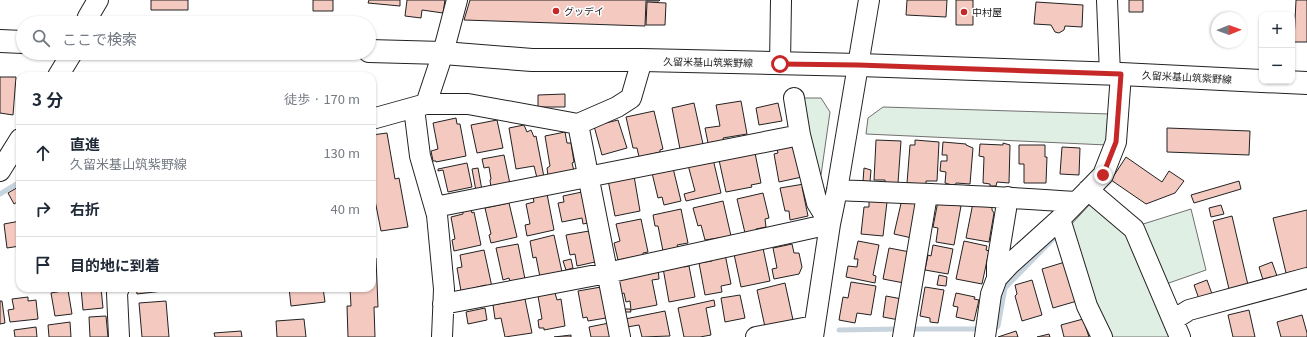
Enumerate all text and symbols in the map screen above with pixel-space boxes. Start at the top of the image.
place label: グッデイ [564,3,604,18]
place label: 中村屋 [972,4,1002,19]
marker: グッデイ [551,6,561,16]
marker: 中村屋 [959,7,969,17]
north arrow [1211,12,1247,48]
map controls [1259,12,1295,84]
button: + [1259,12,1295,48]
search box [16,16,376,60]
icon: search [30,27,52,49]
text: ここで検索 [62,28,137,49]
button: − [1259,48,1295,84]
street label: 久留米基山筑紫野線 [663,53,753,70]
route start [771,55,789,73]
street label: 久留米基山筑紫野線 [1142,67,1232,86]
text: 3 分 [32,86,63,111]
text: 徒歩 · 170 m [284,89,360,108]
text: 直進 [70,133,100,154]
icon: ahead [32,142,54,164]
text: 130 m [323,143,360,162]
text: 久留米基山筑紫野線 [70,154,187,173]
route end [1094,166,1112,184]
icon: right [32,198,54,220]
text: 右折 [70,198,100,219]
text: 40 m [331,199,360,218]
icon: arrive [32,254,54,276]
text: 目的地に到着 [70,254,160,275]

